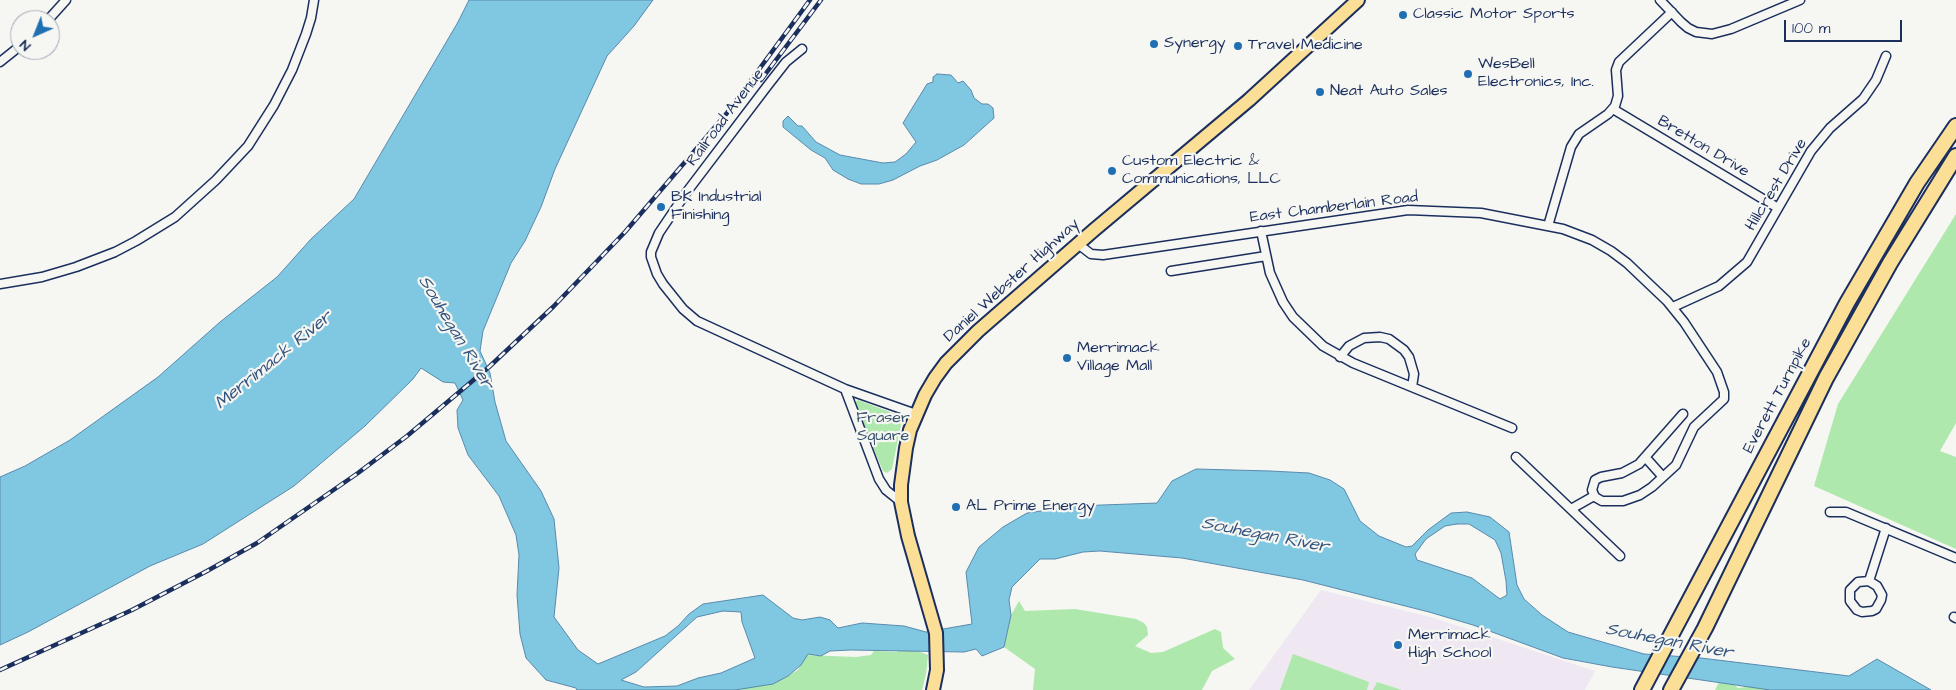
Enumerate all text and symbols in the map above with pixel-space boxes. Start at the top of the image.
place label: Classic Motor Sports [1413,5,1574,25]
marker: Classic Motor Sports [1397,9,1409,21]
north arrow [10,10,60,60]
scale bar [1786,10,1904,42]
text: 100 m [1792,18,1831,39]
place label: Synergy [1164,34,1226,54]
text: N [15,35,35,55]
place label: Travel Medicine [1248,36,1363,56]
marker: Synergy [1148,38,1160,50]
marker: Travel Medicine [1232,40,1244,52]
place label: WesBell Electronics, Inc. [1478,55,1594,93]
street label: Railroad Avenue [683,65,769,171]
marker: WesBell Electronics, Inc. [1462,68,1474,80]
place label: Neat Auto Sales [1330,82,1448,102]
marker: Neat Auto Sales [1314,86,1326,98]
street label: Bretton Drive [1654,112,1752,182]
street label: Hillcrest Drive [1742,135,1812,235]
place label: Custom Electric & Communications, LLC [1122,152,1281,190]
marker: Custom Electric & Communications, LLC [1106,165,1118,177]
place label: BK Industrial Finishing [671,188,762,226]
street label: East Chamberlain Road [1249,188,1419,228]
marker: BK Industrial Finishing [655,201,667,213]
street label: Daniel Webster Highway [940,215,1084,347]
water label: Souhegan River [413,272,497,394]
water label: Merrimack River [211,307,337,415]
street label: Everett Turnpike [1739,335,1817,457]
place label: Merrimack Village Mall [1077,339,1160,377]
marker: Merrimack Village Mall [1061,352,1073,364]
park label: Fraser Square [856,409,910,447]
place label: AL Prime Energy [966,497,1095,517]
marker: AL Prime Energy [950,501,962,513]
water label: Souhegan River [1200,513,1330,559]
water label: Souhegan River [1604,619,1734,665]
place label: Merrimack High School [1408,626,1492,664]
marker: Merrimack High School [1392,639,1404,651]

